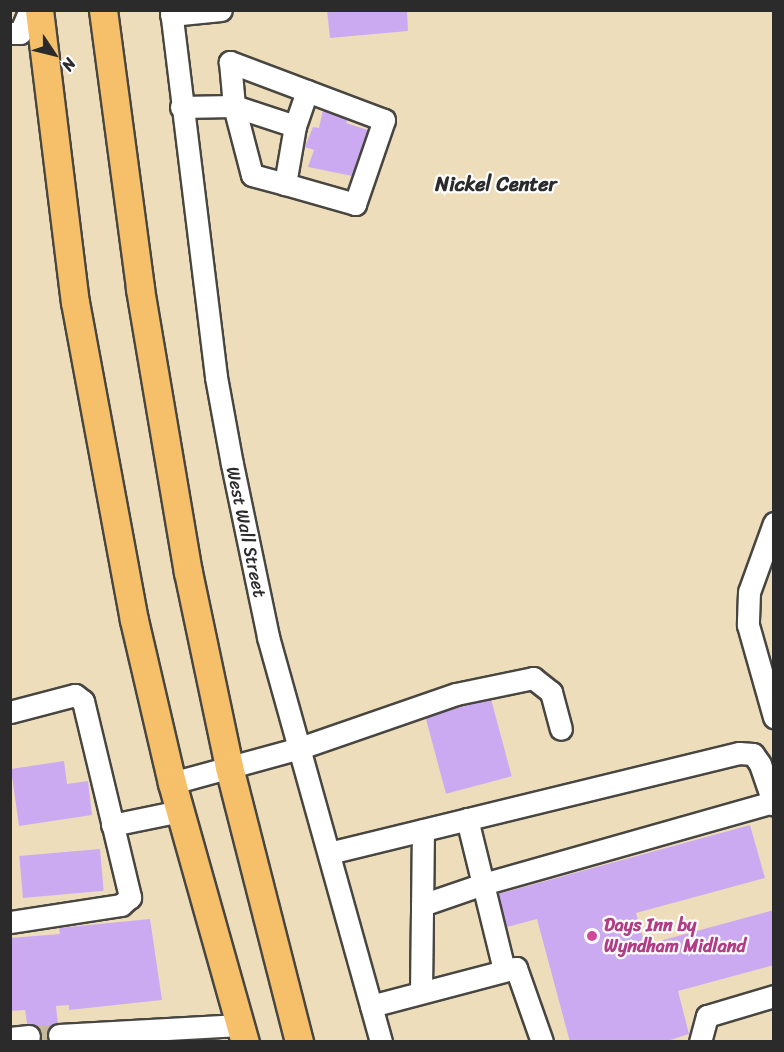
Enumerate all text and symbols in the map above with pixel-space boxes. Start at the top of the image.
north arrow [24,24,84,84]
text: N [54,52,84,77]
district label: Nickel Center [435,172,557,196]
street label: West Wall Street [221,464,271,600]
place label: Days Inn by Wyndham Midland [604,915,746,958]
marker: Days Inn by Wyndham Midland [585,929,599,943]

